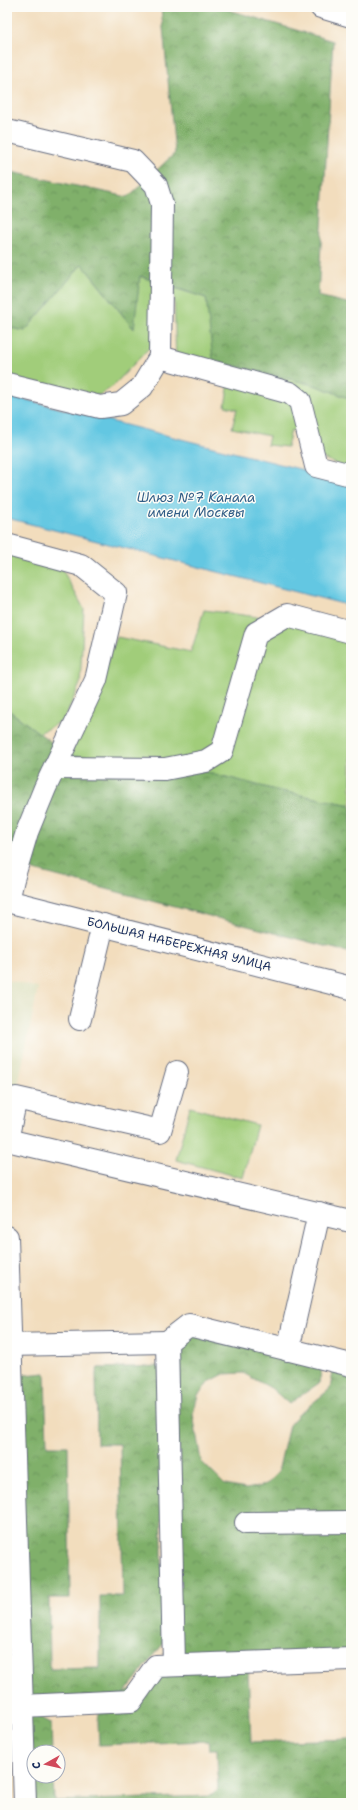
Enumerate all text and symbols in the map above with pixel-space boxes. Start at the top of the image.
water label: Шлюз №7 Канала имени Москвы [137,489,255,521]
street label: БОЛЬШАЯ НАБЕРЕЖНАЯ УЛИЦА [85,913,273,975]
north arrow [26,1744,66,1784]
text: С [29,1761,44,1770]

